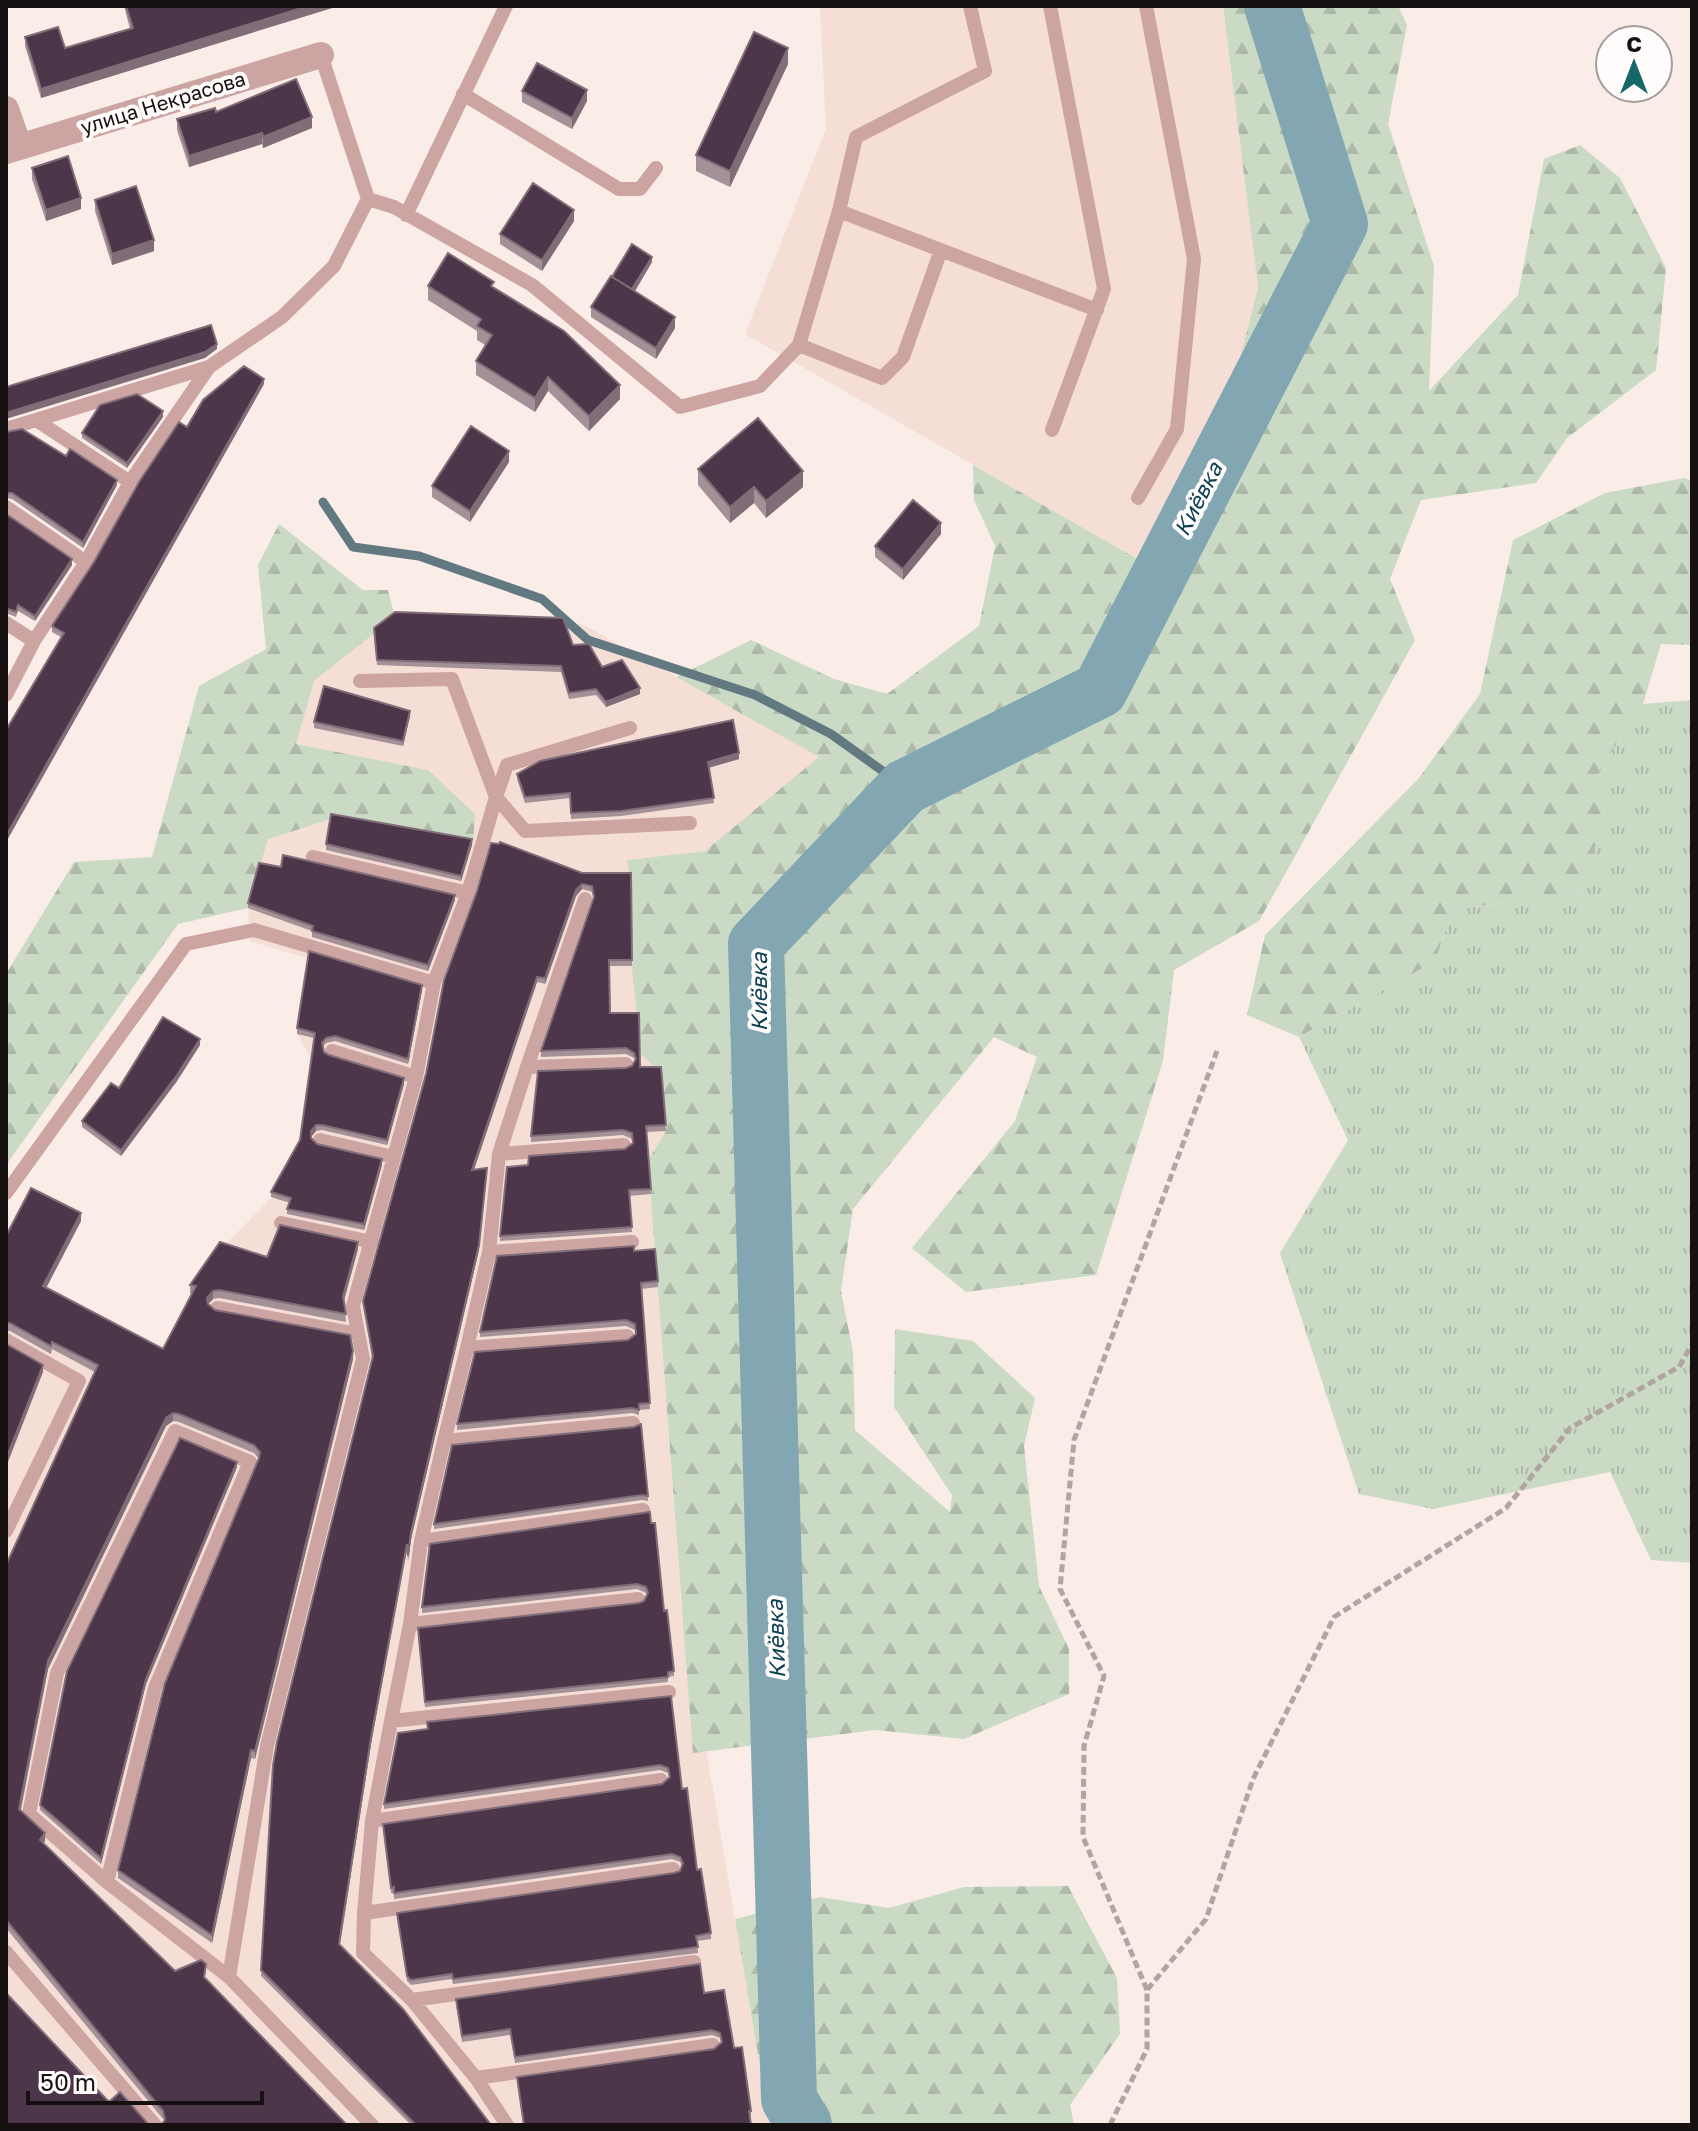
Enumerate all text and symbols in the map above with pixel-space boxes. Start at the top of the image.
north arrow [1594,24,1674,104]
text: С [1626,30,1642,57]
street label: улица Некрасова [77,66,248,139]
water label: Киёвка [1168,456,1228,540]
water label: Киёвка [745,951,772,1031]
water label: Киёвка [761,1598,790,1679]
scale bar [28,2055,262,2105]
text: 50 m [40,2067,96,2096]

